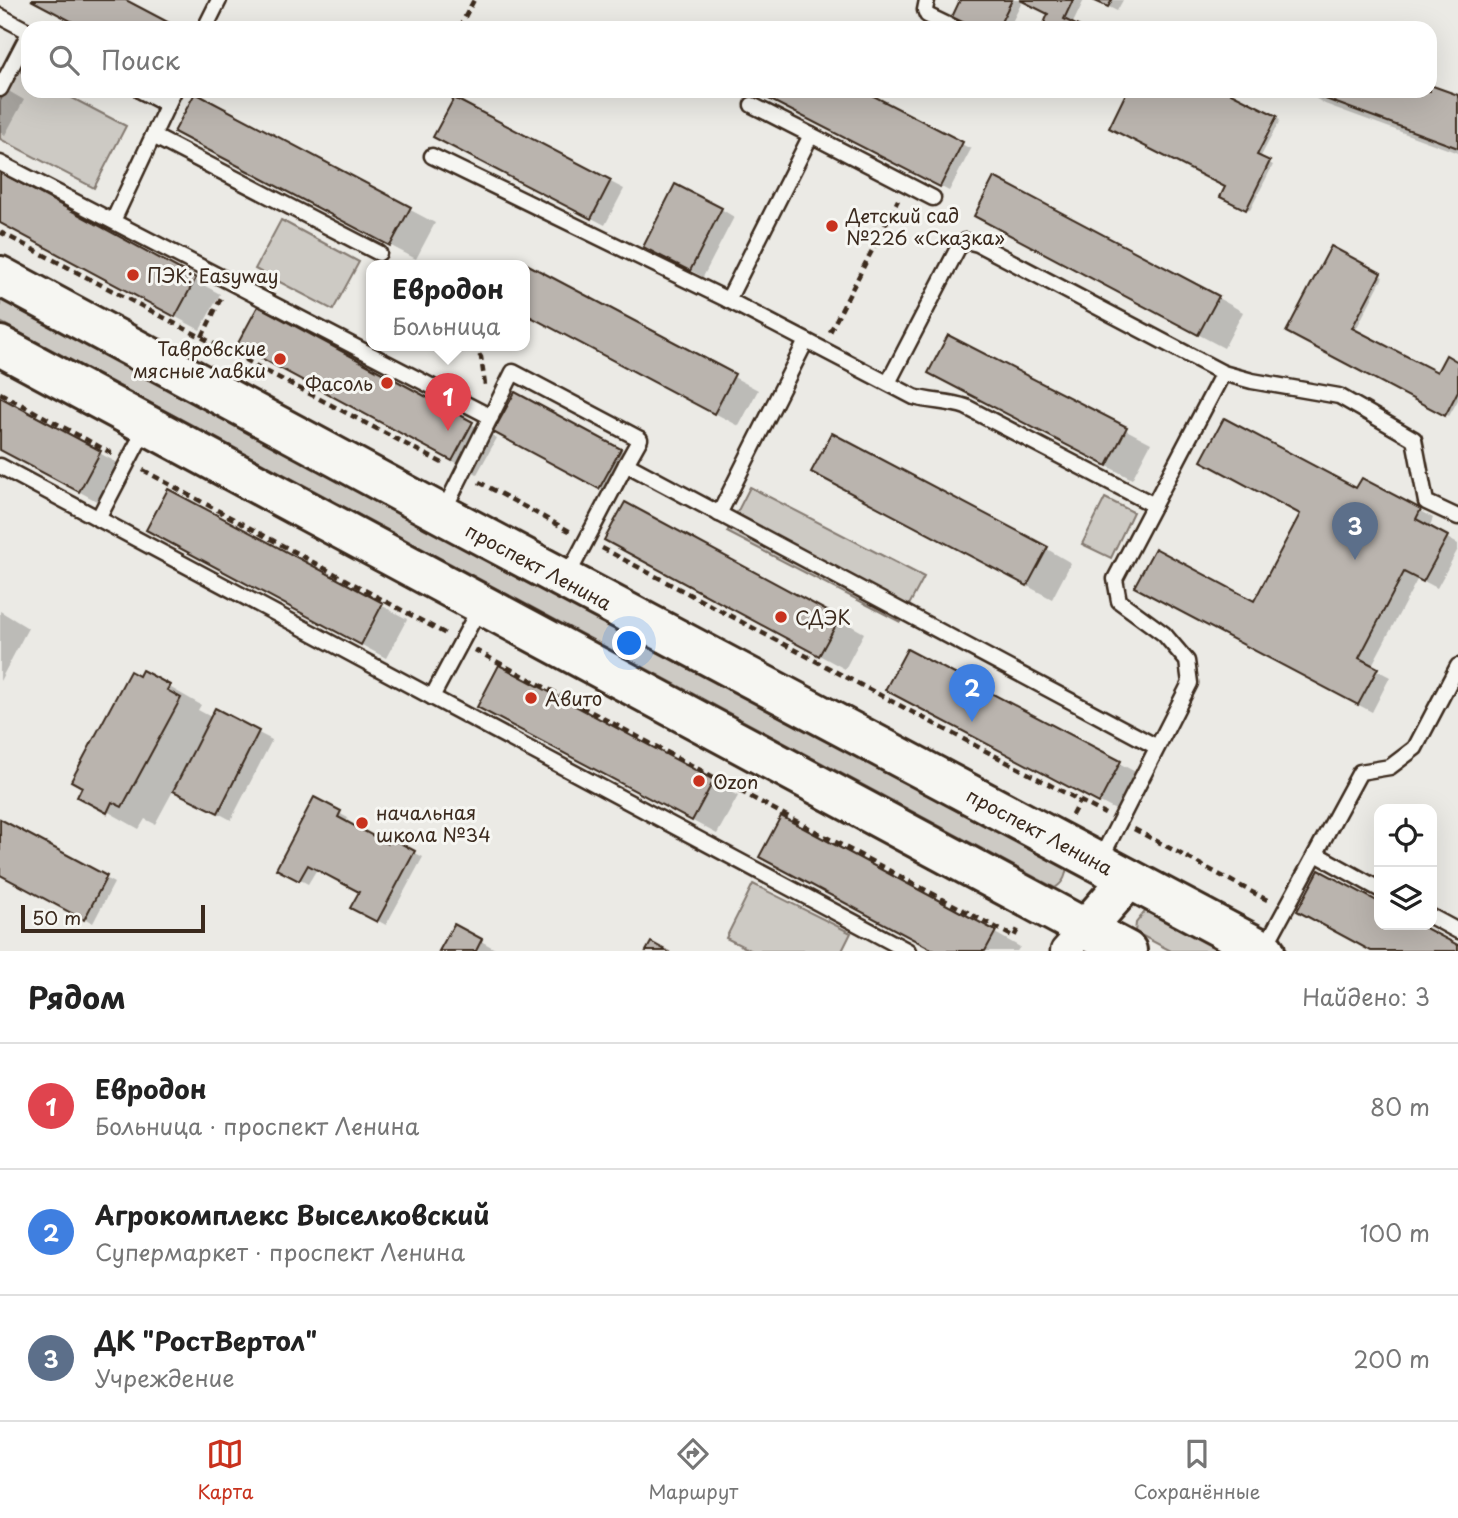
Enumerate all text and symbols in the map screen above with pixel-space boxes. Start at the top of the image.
search box [21,21,1437,98]
text: Поиск [101,40,180,79]
icon: search [45,41,83,79]
place label: Детский сад №226 «Сказка» [845,201,1005,251]
marker: Детский сад №226 «Сказка» [824,218,840,234]
popup [366,260,530,351]
place label: ПЭК: Easyway [147,261,279,289]
marker: ПЭК: Easyway [125,267,141,283]
text: Евродон [392,269,504,308]
text: Больница [392,308,500,343]
place label: Тавровские мясные лавки [133,334,266,384]
marker: Тавровские мясные лавки [272,351,288,367]
place label: Фасоль [305,369,373,397]
pin: 1 [425,373,471,431]
marker: Фасоль [379,375,395,391]
pin: 3 [1332,502,1378,560]
street label: проспект Ленина [461,516,617,616]
place label: СДЭК [795,603,851,631]
marker: СДЭК [773,609,789,625]
your location [612,626,646,660]
pin: 2 [949,664,995,722]
place label: Авито [545,684,602,712]
marker: Авито [523,690,539,706]
place label: Ozon [713,767,758,795]
marker: Ozon [691,773,707,789]
street label: проспект Ленина [962,781,1118,881]
place label: начальная школа №34 [376,798,491,848]
map controls [1374,804,1437,930]
button: locate [1374,804,1437,867]
marker: начальная школа №34 [354,815,370,831]
button: layers [1374,867,1437,930]
scale bar [21,902,205,934]
text: 50 m [32,903,81,931]
text: Рядом [28,974,126,1019]
text: Найдено: 3 [1302,979,1430,1014]
text: Евродон [95,1069,207,1108]
text: 1 [46,1089,57,1124]
text: 80 m [1370,1089,1430,1124]
text: Больница · проспект Ленина [95,1108,419,1143]
text: Агрокомплекс Выселковский [95,1195,489,1234]
text: 2 [43,1215,59,1250]
text: 100 m [1360,1215,1430,1250]
text: Супермаркет · проспект Ленина [95,1234,465,1269]
text: ДК "РостВертол" [95,1321,317,1360]
text: 3 [43,1341,59,1376]
text: 200 m [1353,1341,1430,1376]
text: Учреждение [95,1360,235,1395]
tab: Карта [198,1435,253,1505]
tab: Маршрут [648,1435,738,1505]
tab: Сохранённые [1133,1435,1260,1505]

